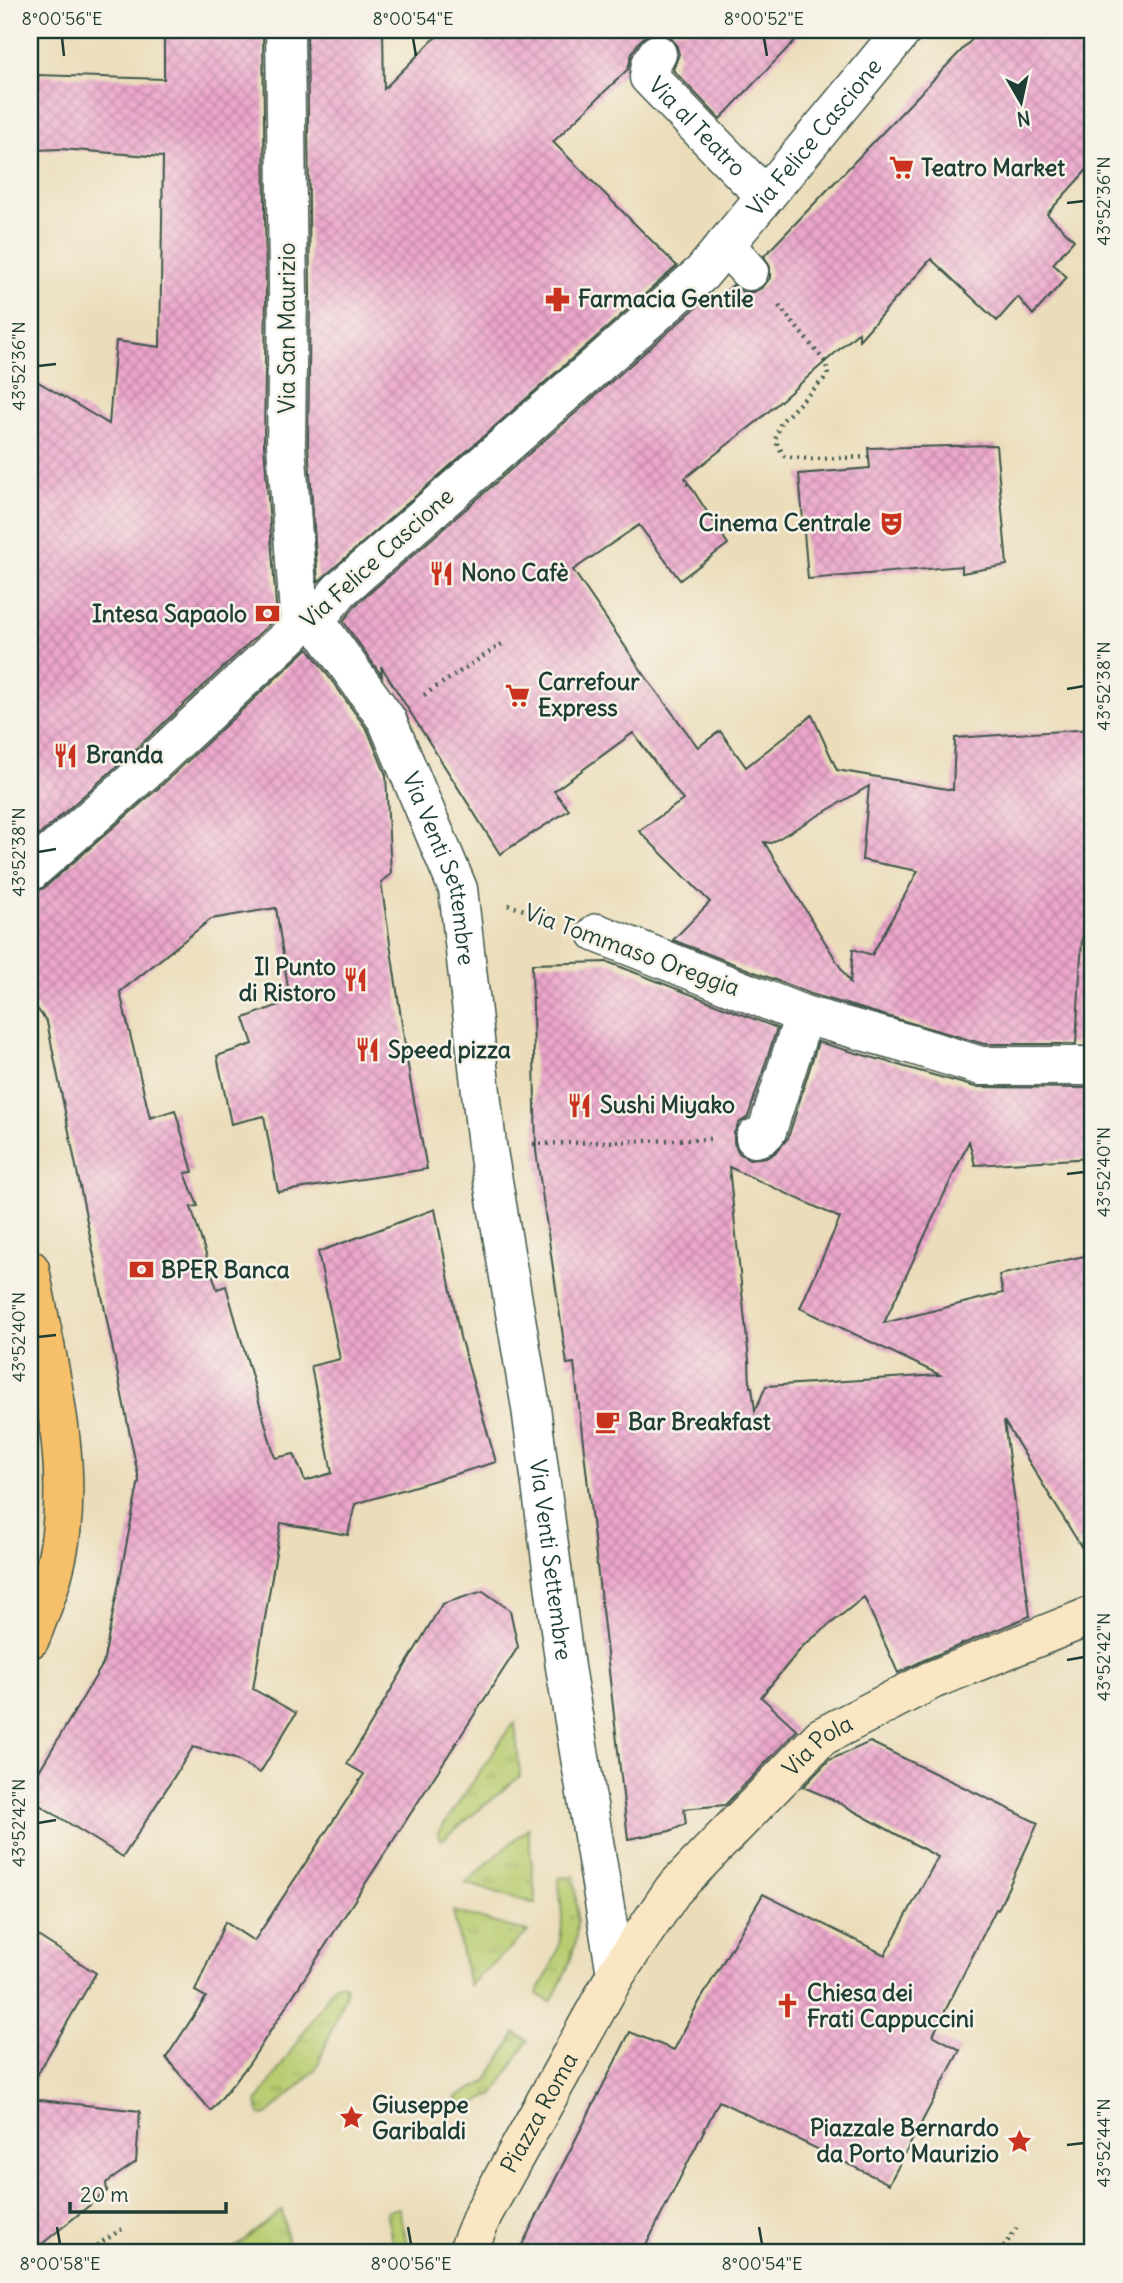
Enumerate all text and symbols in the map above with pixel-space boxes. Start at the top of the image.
text: 8°00'56"E [22,7,102,30]
text: 8°00'54"E [373,7,453,30]
text: 8°00'52"E [724,7,804,30]
street label: Via Felice Cascione [740,52,888,222]
north arrow [986,66,1056,136]
street label: Via al Teatro [643,70,752,182]
text: N [1015,106,1032,132]
place label: Teatro Market [921,153,1065,182]
supermarket icon: Teatro Market [887,154,915,182]
text: 43°52'36"N [1092,156,1115,246]
street label: Via San Maurizio [272,242,301,414]
place label: Farmacia Gentile [578,284,754,313]
pharmacy icon: Farmacia Gentile [544,285,572,313]
text: 43°52'36"N [7,321,30,411]
street label: Via Felice Cascione [294,481,459,634]
place label: Cinema Centrale [699,508,871,537]
theatre icon: Cinema Centrale [877,509,905,537]
place label: Nono Cafè [461,558,569,587]
restaurant icon: Nono Cafè [427,559,455,587]
place label: Intesa Sapaolo [92,599,247,628]
bank icon: Intesa Sapaolo [253,600,281,628]
text: 43°52'38"N [1092,641,1115,731]
place label: Carrefour Express [538,667,640,722]
supermarket icon: Carrefour Express [504,681,532,709]
place label: Branda [86,740,163,769]
restaurant icon: Branda [52,741,80,769]
street label: Via Venti Settembre [396,767,482,967]
text: 43°52'38"N [7,807,30,897]
street label: Via Tommaso Oreggia [521,897,744,1002]
place label: Il Punto di Ristoro [239,952,336,1007]
restaurant icon: Il Punto di Ristoro [342,966,370,994]
place label: Speed pizza [388,1035,511,1064]
restaurant icon: Speed pizza [354,1036,382,1064]
place label: Sushi Miyako [600,1090,735,1119]
restaurant icon: Sushi Miyako [566,1091,594,1119]
text: 43°52'40"N [1092,1127,1115,1217]
place label: BPER Banca [161,1255,290,1284]
bank icon: BPER Banca [127,1256,155,1284]
text: 43°52'40"N [7,1292,30,1382]
place label: Bar Breakfast [628,1407,771,1436]
cafe icon: Bar Breakfast [594,1408,622,1436]
street label: Via Venti Settembre [524,1458,579,1662]
text: 43°52'42"N [1092,1613,1115,1701]
street label: Via Pola [776,1708,857,1782]
text: 43°52'42"N [7,1779,30,1867]
place label: Chiesa dei Frati Cappuccini [807,1978,974,2033]
church icon: Chiesa dei Frati Cappuccini [773,1992,801,2020]
street label: Piazza Roma [494,2047,584,2178]
place label: Giuseppe Garibaldi [372,2090,469,2145]
text: 43°52'44"N [1092,2098,1115,2188]
place icon: Giuseppe Garibaldi [338,2104,366,2132]
place label: Piazzale Bernardo da Porto Maurizio [810,2113,999,2168]
place icon: Piazzale Bernardo da Porto Maurizio [1005,2127,1033,2155]
scale bar [70,2171,226,2215]
text: 20 m [80,2181,129,2208]
text: 8°00'58"E [20,2252,100,2275]
text: 8°00'56"E [371,2252,451,2275]
text: 8°00'54"E [722,2252,802,2275]

